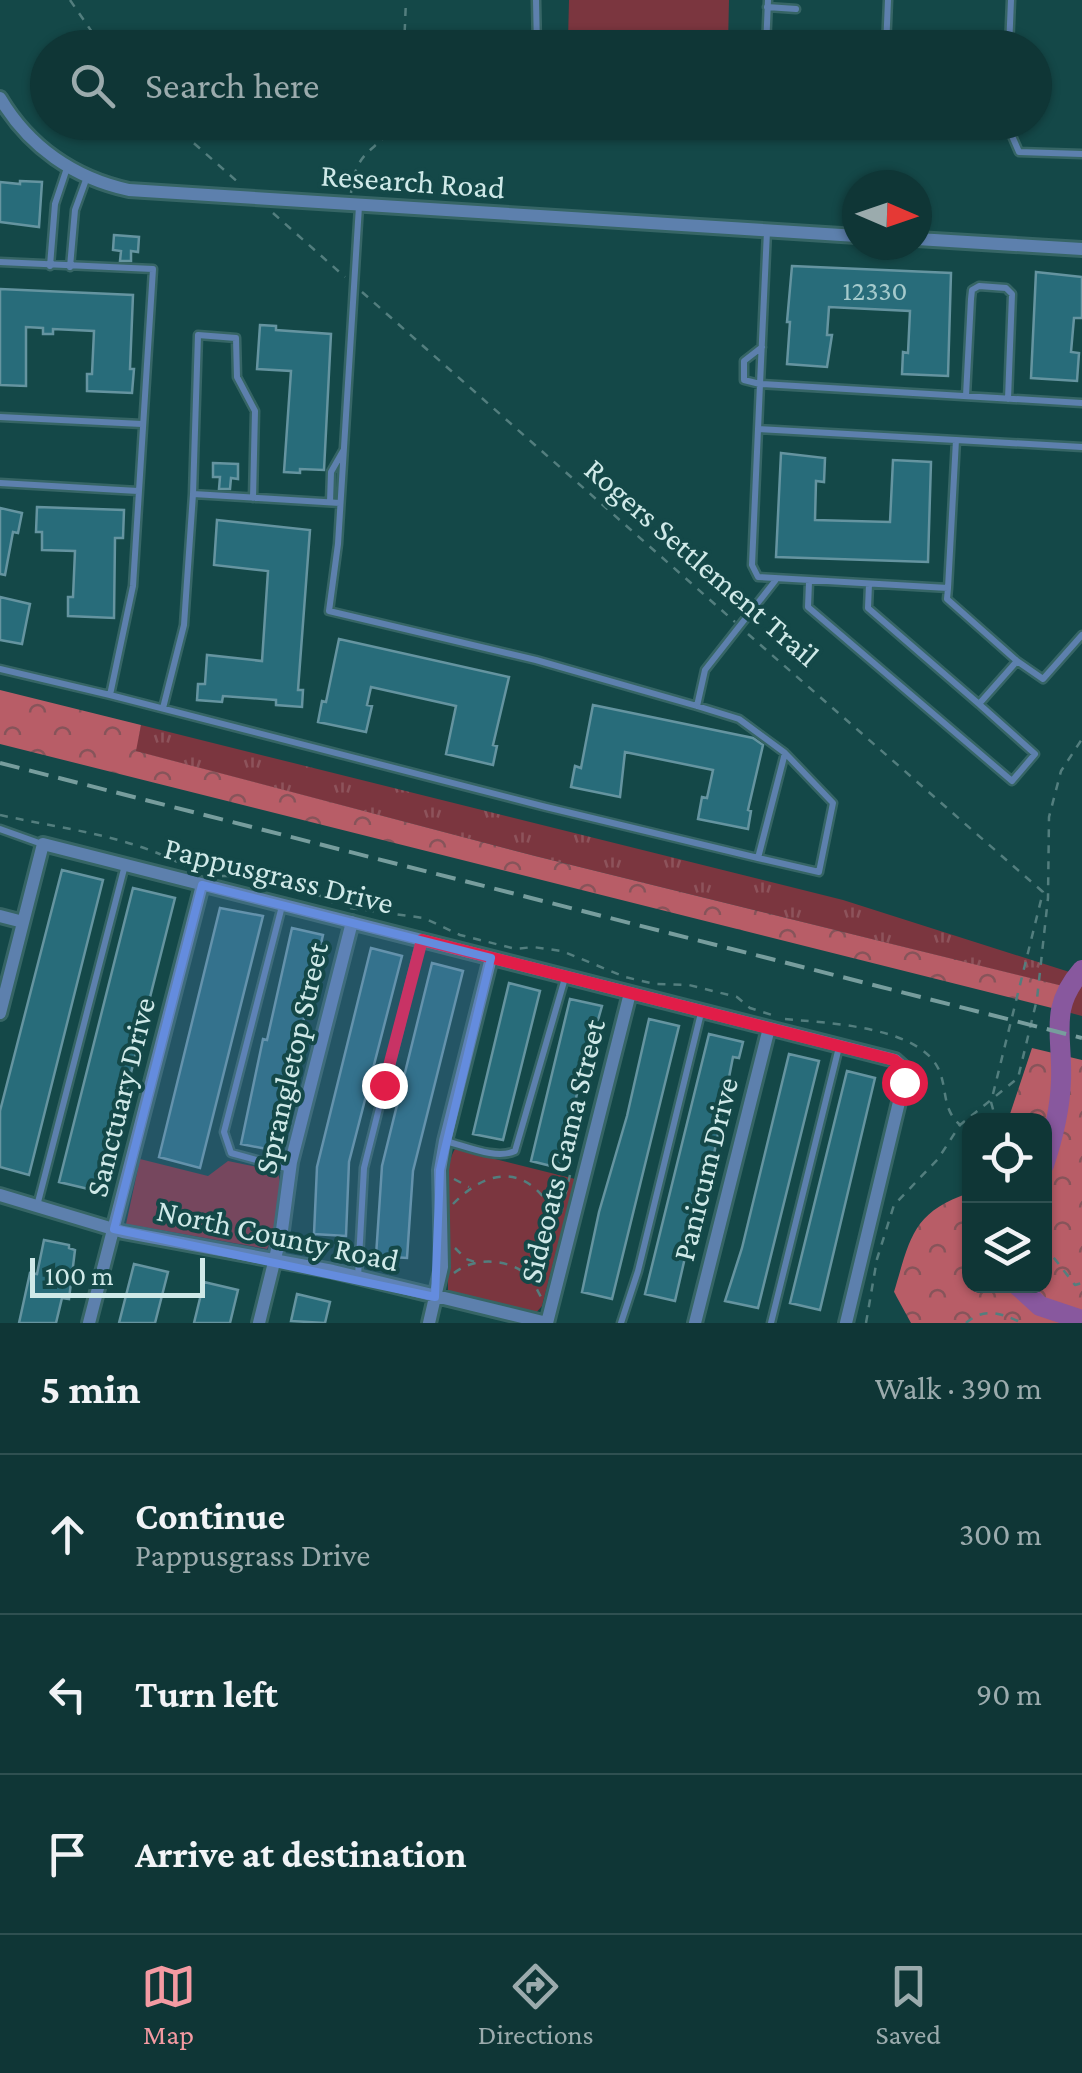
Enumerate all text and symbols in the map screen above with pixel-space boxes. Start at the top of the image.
search box [30,30,1052,140]
icon: search [65,58,120,113]
text: Search here [145,64,319,106]
street label: Research Road [320,157,507,205]
north arrow [842,170,932,260]
house number: 12330 [843,275,907,306]
street label: Rogers Settlement Trail [578,451,826,673]
street label: Pappusgrass Drive [161,829,397,921]
street label: Sprangletop Street [247,938,335,1177]
street label: Sanctuary Drive [78,993,162,1201]
street label: Sideoats Gama Street [512,1015,612,1287]
route start [882,1060,928,1106]
route end [362,1063,408,1109]
street label: Panicum Drive [665,1074,745,1264]
map controls [962,1113,1052,1293]
button: locate [962,1113,1052,1203]
street label: North County Road [154,1192,403,1278]
button: layers [962,1203,1052,1293]
scale bar [30,1253,205,1298]
text: 100 m [45,1260,114,1291]
text: 5 min [40,1365,141,1412]
text: Walk · 390 m [875,1370,1042,1406]
text: Continue [135,1495,285,1537]
icon: ahead [40,1507,95,1562]
text: 300 m [959,1516,1042,1552]
text: Pappusgrass Drive [135,1537,370,1573]
icon: left [40,1667,95,1722]
text: Turn left [135,1673,278,1715]
text: 90 m [976,1676,1042,1712]
icon: arrive [40,1827,95,1882]
text: Arrive at destination [135,1833,467,1875]
tab: Map [141,1959,196,2050]
tab: Directions [478,1959,594,2050]
tab: Saved [875,1959,941,2050]

